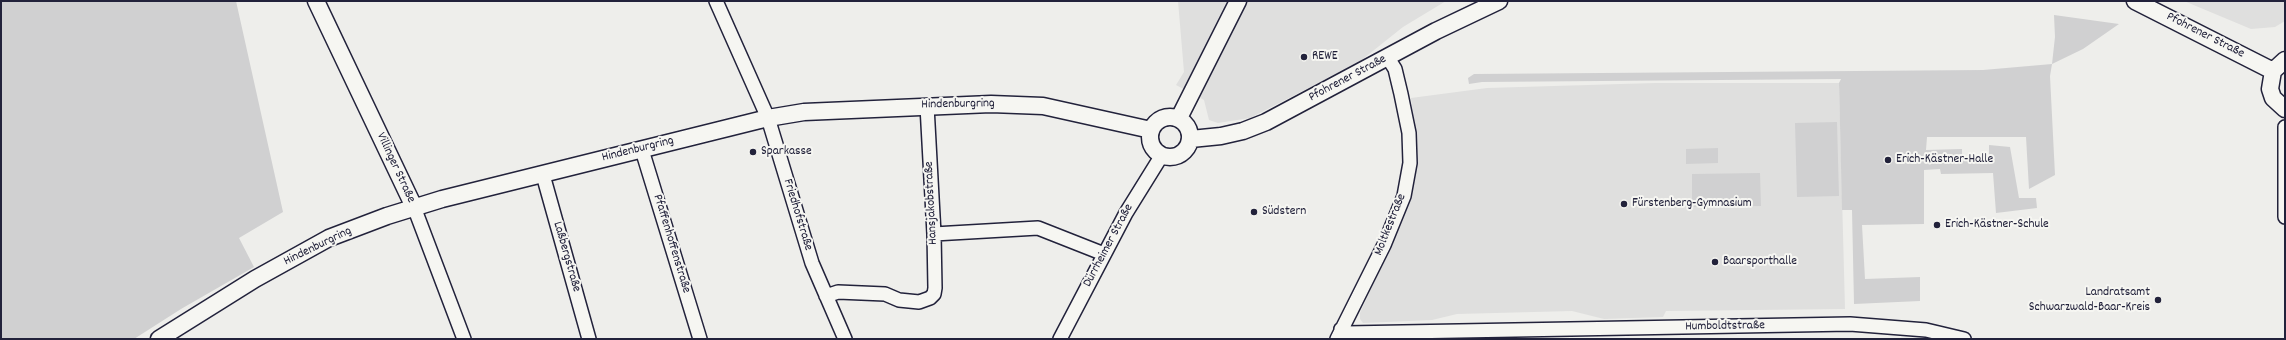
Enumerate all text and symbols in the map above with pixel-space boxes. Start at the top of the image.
street label: Pfohrener Straße [2163,10,2247,62]
place label: REWE [1312,49,1338,65]
marker: REWE [1299,52,1309,62]
street label: Pfohrener Straße [1307,52,1389,106]
street label: Hindenburgring [921,97,995,113]
street label: Villinger Straße [372,130,418,206]
street label: Hindenburgring [600,134,676,166]
place label: Sparkasse [761,144,812,160]
marker: Sparkasse [748,147,758,157]
place label: Erich-Kästner-Halle [1896,152,1993,168]
marker: Erich-Kästner-Halle [1883,155,1893,165]
street label: Hansjakobstraße [922,161,942,245]
street label: Friedhofstraße [779,177,815,253]
street label: Moltkestraße [1372,192,1410,258]
street label: Pfaffenhoffenstraße [649,193,693,295]
place label: Fürstenberg-Gymnasium [1632,196,1752,212]
marker: Fürstenberg-Gymnasium [1619,199,1629,209]
street label: Dürrheimer Straße [1081,202,1137,290]
place label: Südstern [1262,204,1306,220]
marker: Südstern [1249,207,1259,217]
place label: Erich-Kästner-Schule [1945,217,2049,233]
street label: Laßbergstraße [549,220,583,294]
marker: Erich-Kästner-Schule [1932,220,1942,230]
street label: Hindenburgring [282,224,354,270]
place label: Baarsporthalle [1723,254,1797,270]
marker: Baarsporthalle [1710,257,1720,267]
place label: Landratsamt Schwarzwald-Baar-Kreis [2029,285,2150,316]
marker: Landratsamt Schwarzwald-Baar-Kreis [2153,295,2163,305]
street label: Humboldtstraße [1685,319,1765,335]

